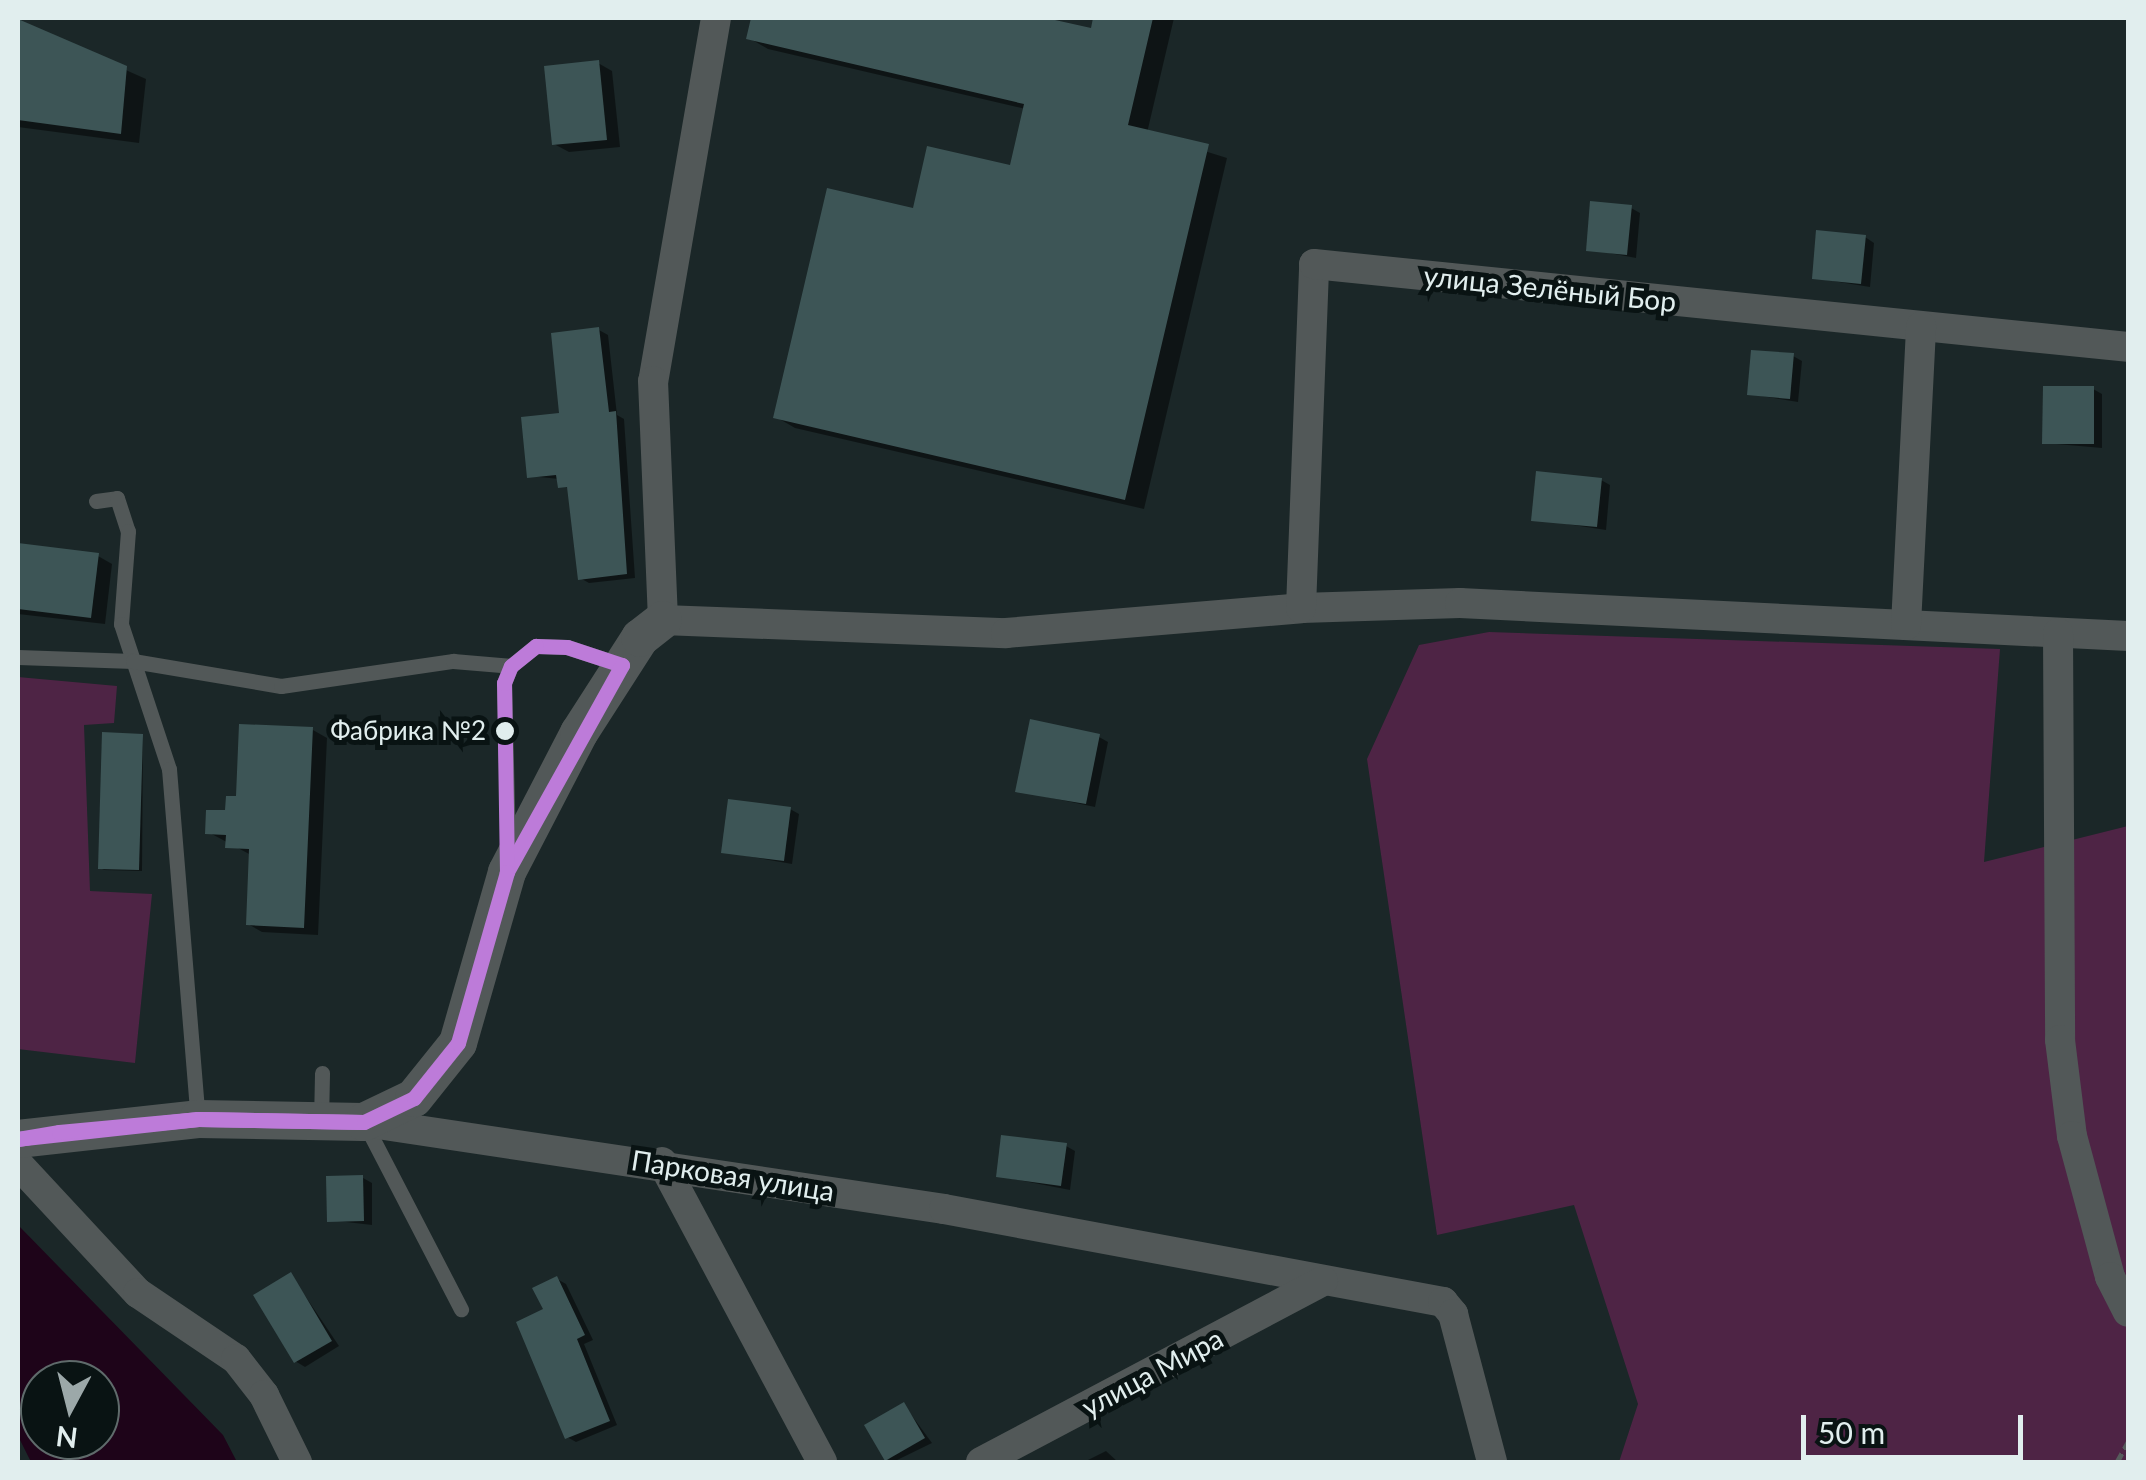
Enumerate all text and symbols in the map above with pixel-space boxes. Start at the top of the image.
street label: улица Зелёный Бор [1422,258,1678,318]
place label: Фабрика №2 [330,715,486,747]
marker: Фабрика №2 [495,721,515,741]
street label: Парковая улица [629,1142,837,1208]
street label: улица Мира [1076,1321,1228,1423]
north arrow [20,1360,120,1460]
scale bar [1806,1395,2028,1457]
text: 50 m [1818,1414,1885,1450]
text: N [54,1420,79,1456]

